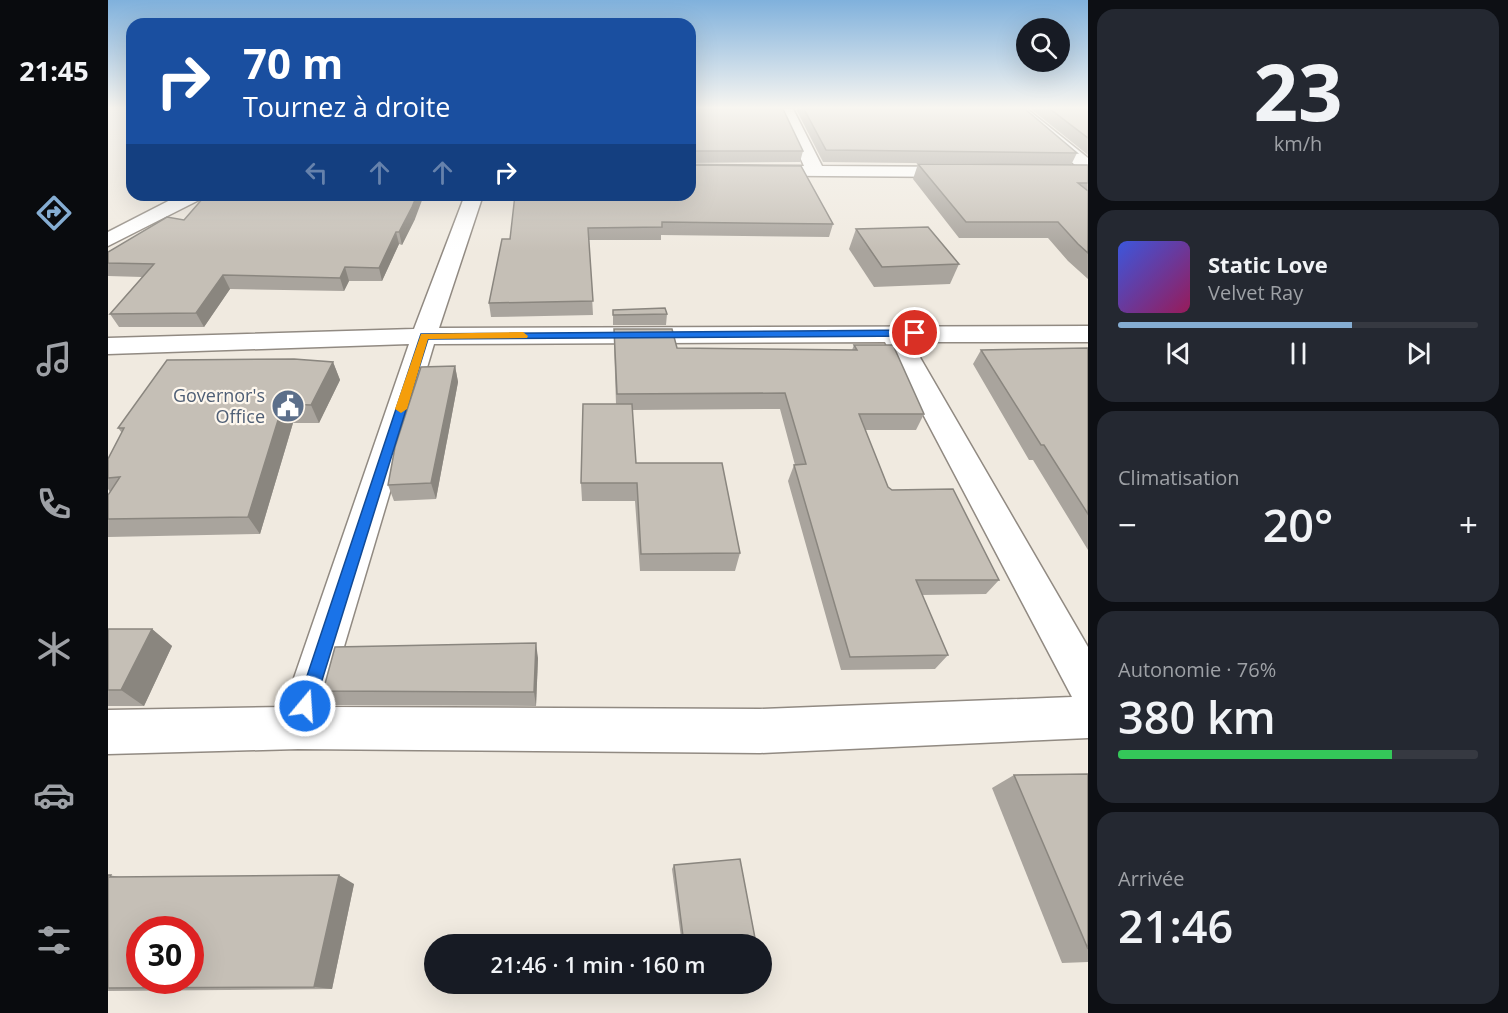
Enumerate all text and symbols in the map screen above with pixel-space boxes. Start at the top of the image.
map controls [1016,18,1070,72]
button: search [1016,18,1070,72]
text: 70 m [243,34,343,91]
text: 23 [1253,38,1343,144]
icon: right [144,42,222,120]
text: 21:45 [19,52,89,89]
text: Tournez à droite [243,88,451,125]
text: km/h [1274,130,1322,157]
icon: left [300,156,333,189]
icon: ahead [363,156,396,189]
icon: ahead [426,156,459,189]
icon: right [489,156,522,189]
icon: directions [33,192,75,234]
text: Static Love [1208,249,1328,279]
text: Velvet Ray [1208,279,1303,306]
pin [889,307,940,358]
icon: arrive [898,316,931,349]
icon: previous [1162,337,1195,370]
icon: pause [1282,337,1315,370]
icon: next [1402,337,1435,370]
icon: music [33,338,75,380]
place label: Governor's Office [173,383,265,428]
public building icon: Governor's Office [270,388,306,424]
text: Climatisation [1118,464,1240,491]
icon: phone [33,483,75,525]
text: 20° [1263,494,1333,555]
text: − [1118,502,1137,547]
text: + [1459,502,1478,547]
icon: climate [33,628,75,670]
text: Autonomie · 76% [1118,656,1276,683]
position arrow [273,674,337,738]
text: 380 km [1118,686,1276,747]
icon: car [33,774,75,816]
text: Arrivée [1118,865,1185,892]
text: 21:46 [1118,895,1233,956]
speed limit sign: 30 [126,916,204,994]
icon: filters [33,919,75,961]
text: 21:46 · 1 min · 160 m [490,949,706,979]

